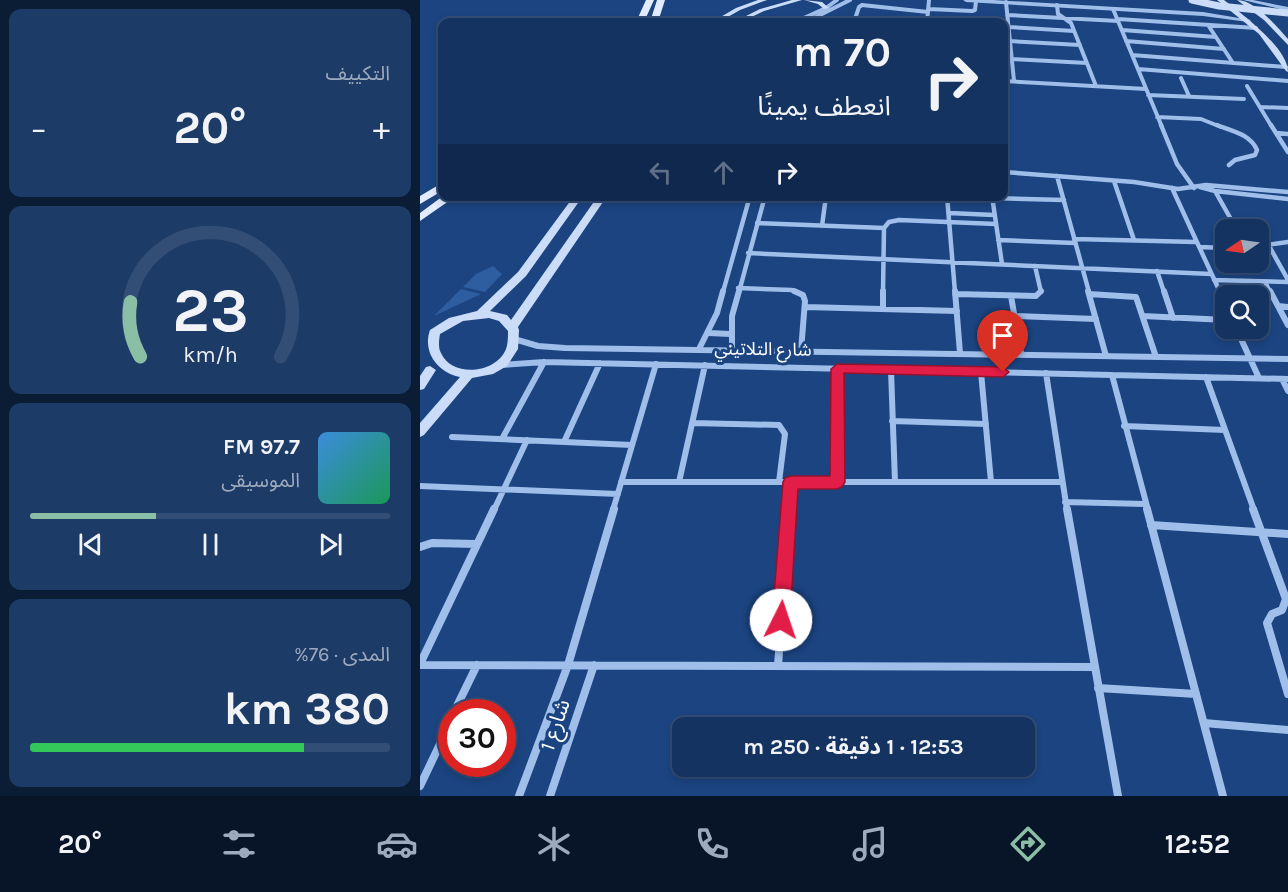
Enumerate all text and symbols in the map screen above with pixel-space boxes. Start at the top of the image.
text: 70 m [793,27,891,77]
icon: right [912,42,990,120]
text: التكييف [326,62,390,85]
text: انعطف يمينًا [757,90,891,122]
text: 20° [173,102,247,154]
text: − [30,109,47,147]
text: + [373,109,390,147]
icon: left [644,156,677,189]
icon: ahead [707,156,740,189]
icon: right [770,156,803,189]
north arrow [1215,219,1269,273]
map controls [1215,219,1269,339]
text: 23 [172,274,248,347]
button: search [1215,285,1269,339]
pin [977,310,1028,372]
icon: arrive [986,319,1019,352]
street label: شارع التلاتيني [714,337,812,364]
text: km/h [183,342,237,367]
text: 97.7 FM [223,434,300,460]
text: الموسيقى [221,469,300,492]
icon: previous [74,528,107,561]
icon: pause [194,528,227,561]
icon: next [314,528,347,561]
position arrow [749,588,813,652]
text: المدى · 76% [294,643,390,666]
text: 380 km [224,683,390,735]
street label: شارع 1 [535,696,578,755]
speed limit sign: 30 [438,699,516,777]
text: 12:53 · 1 دقيقة · 250 m [743,734,964,760]
icon: filters [218,823,260,865]
icon: car [376,823,418,865]
icon: climate [533,823,575,865]
icon: phone [691,823,733,865]
icon: music [849,823,891,865]
icon: directions [1007,823,1049,865]
text: 20° [58,828,102,860]
text: 12:52 [1165,828,1230,860]

